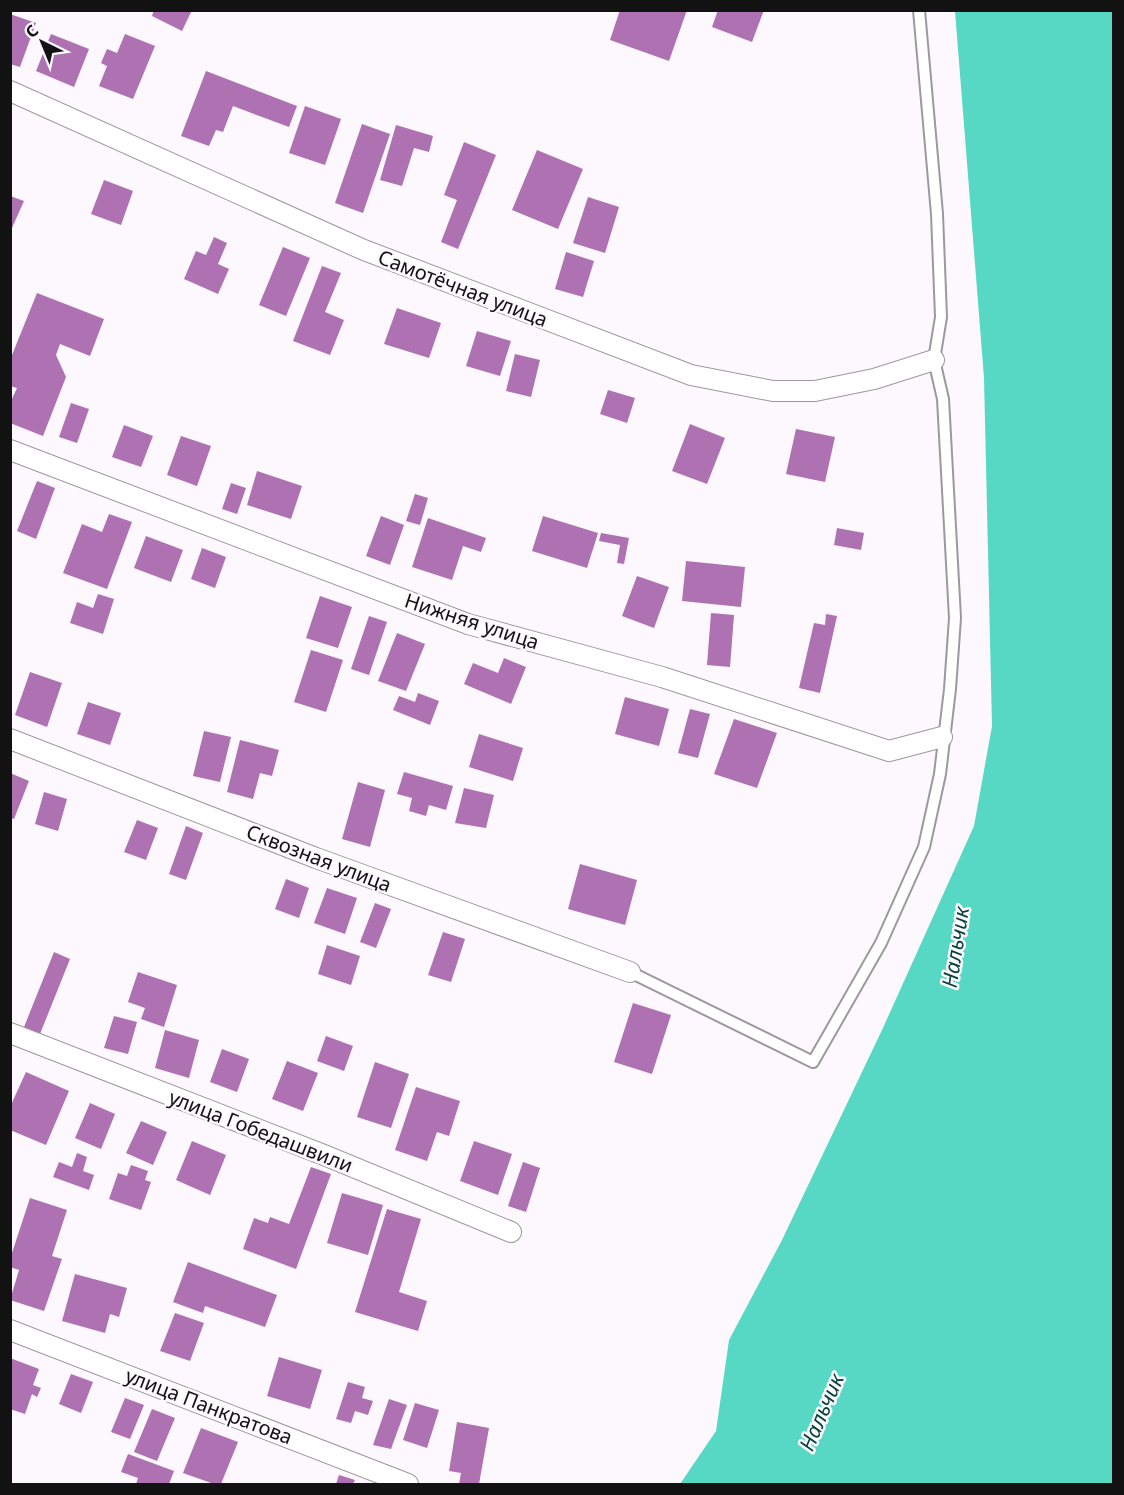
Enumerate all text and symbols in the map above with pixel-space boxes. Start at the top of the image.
north arrow [12,12,72,72]
text: С [20,19,43,43]
street label: Самотёчная улица [374,243,552,333]
street label: Нижняя улица [401,587,543,655]
street label: Сквозная улица [243,818,395,898]
water label: Нальчик [935,903,975,989]
street label: улица Гобедашвили [165,1083,357,1179]
street label: улица Панкратова [122,1362,296,1450]
water label: Нальчик [792,1368,850,1455]

